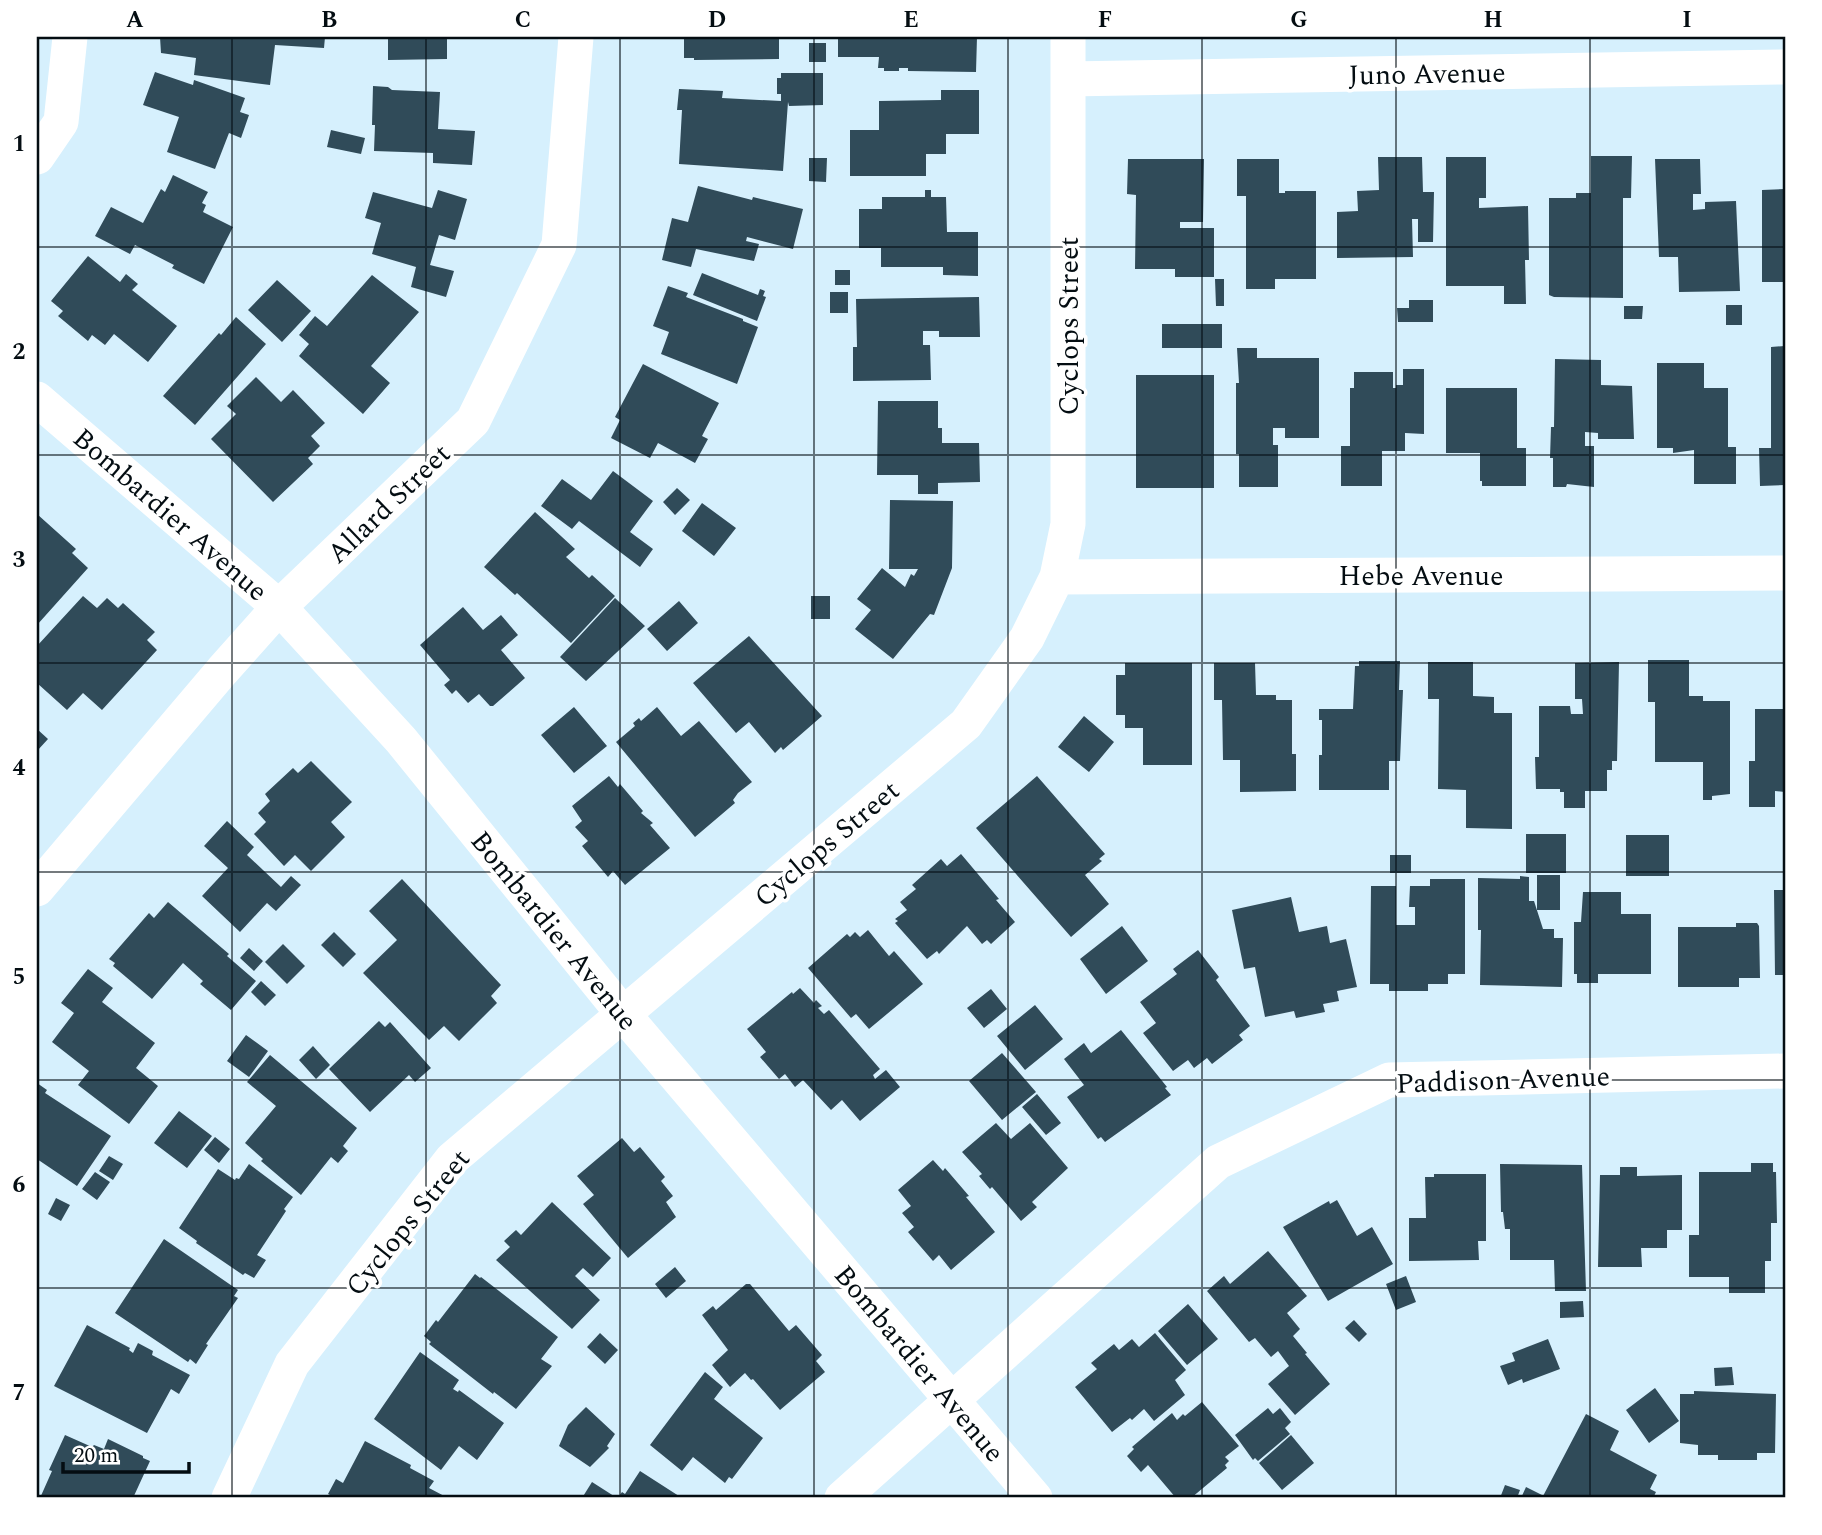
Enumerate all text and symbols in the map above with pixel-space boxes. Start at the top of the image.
text: A [126,3,144,38]
text: B [321,3,337,38]
text: C [515,3,531,38]
text: D [708,3,726,38]
text: E [903,3,919,38]
text: F [1098,3,1112,38]
text: G [1290,3,1308,38]
text: H [1483,3,1503,38]
text: I [1682,3,1692,38]
street label: Juno Avenue [1348,52,1506,97]
text: 1 [13,127,25,162]
street label: Cyclops Street [1048,236,1091,415]
text: 2 [13,335,26,370]
street label: Bombardier Avenue [63,418,277,612]
street label: Allard Street [317,434,461,574]
text: 3 [13,543,26,578]
street label: Hebe Avenue [1338,555,1504,598]
text: 4 [13,751,26,786]
street label: Cyclops Street [745,770,909,918]
street label: Bombardier Avenue [459,822,648,1040]
text: 5 [13,960,25,995]
street label: Paddison Avenue [1395,1055,1611,1106]
street label: Cyclops Street [335,1140,481,1306]
text: 6 [13,1168,26,1203]
street label: Bombardier Avenue [823,1256,1015,1472]
text: 7 [13,1376,25,1411]
scale bar [63,1430,189,1474]
text: 20 m [74,1440,118,1472]

